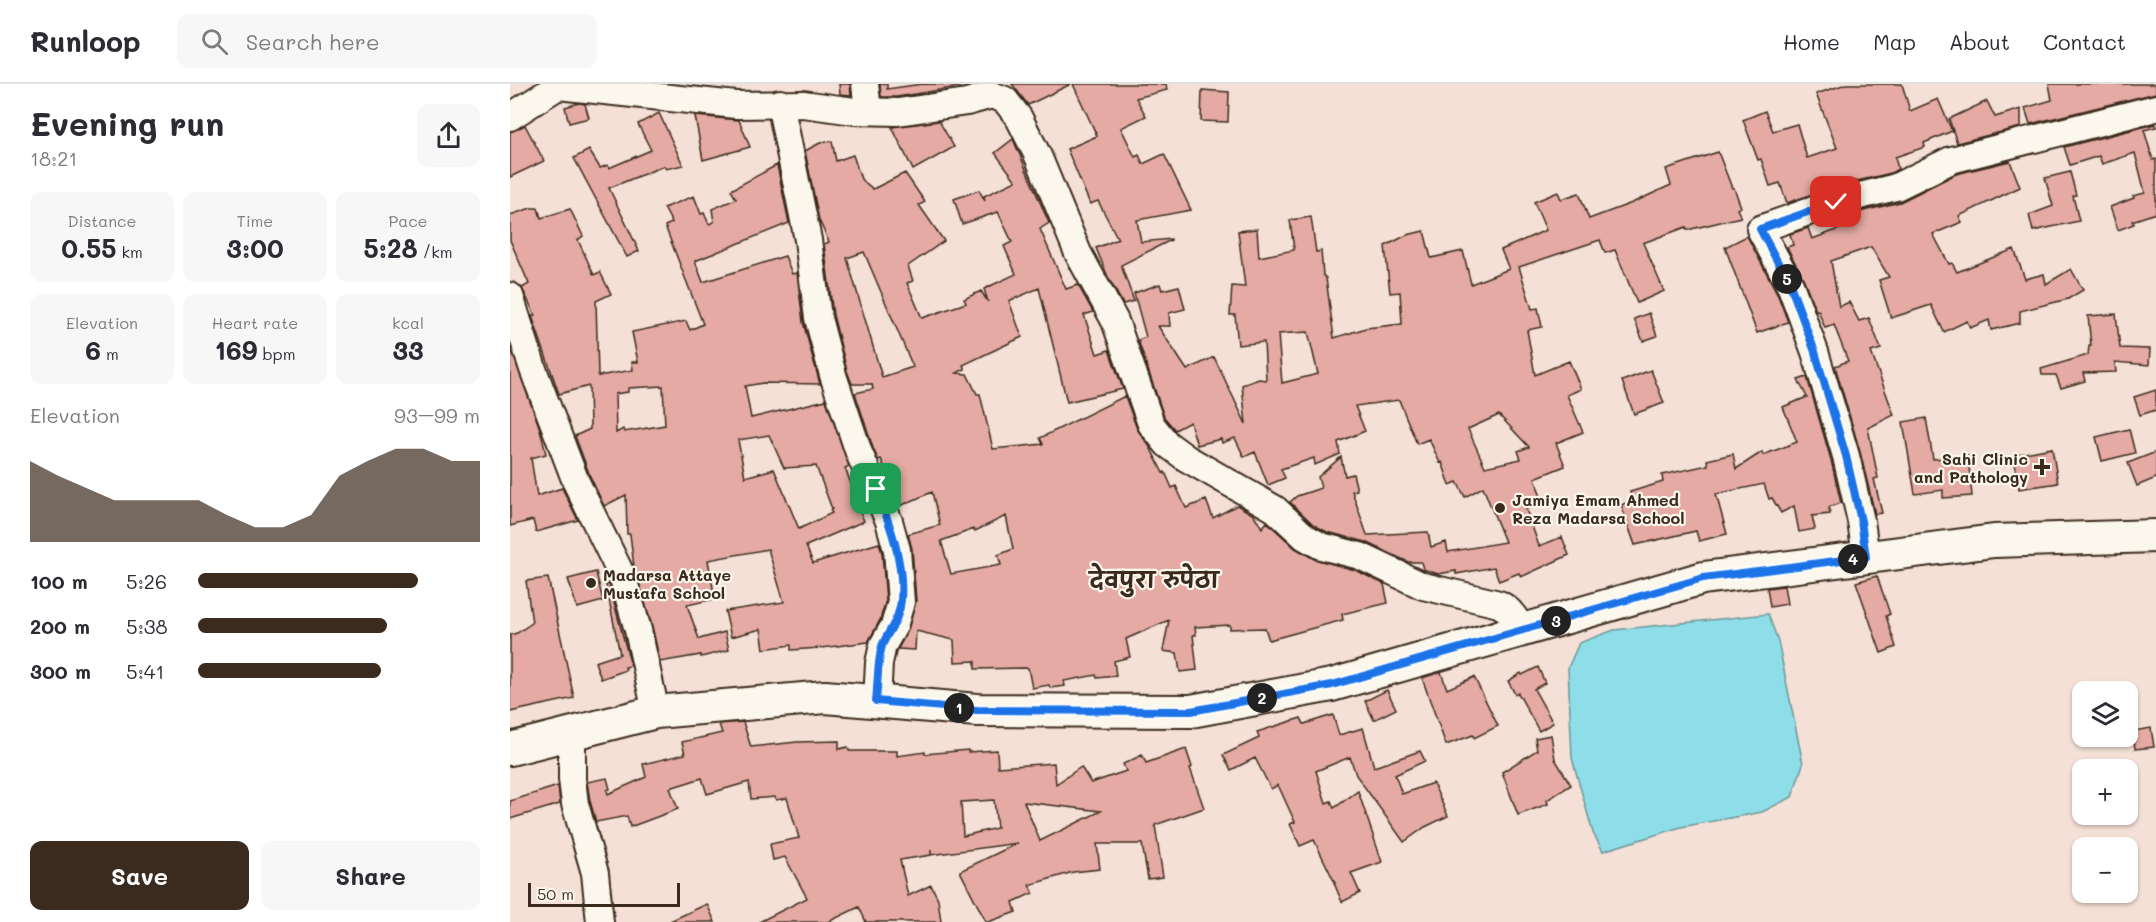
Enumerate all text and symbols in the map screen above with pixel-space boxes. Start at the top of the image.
search box [177,14,597,68]
text: Runloop [30,23,141,59]
icon: search [198,25,231,58]
text: Search here [246,27,380,56]
text: Home [1783,28,1840,55]
text: Map [1873,28,1916,55]
text: About [1949,28,2010,55]
text: Contact [2043,28,2126,55]
text: Evening run [30,101,224,144]
button: share [417,104,480,167]
text: 18:21 [30,145,77,171]
pin [1810,176,1861,227]
icon: check [1819,185,1852,218]
text: Distance [68,210,136,231]
text: Time [237,210,273,231]
text: Pace [388,210,428,231]
text: 0.55 [61,231,116,265]
text: 3:00 [226,231,284,265]
text: 5:28 [364,231,418,265]
text: km [116,241,143,262]
text: /km [418,241,452,262]
pin: 5 [1772,264,1802,294]
text: 5 [1782,268,1792,289]
text: Elevation [66,312,138,333]
text: Heart rate [212,312,298,333]
text: kcal [392,312,424,333]
text: 6 [85,333,101,367]
text: 169 [215,333,257,367]
text: 33 [392,333,424,367]
text: m [101,343,119,364]
text: bpm [257,343,295,364]
text: Elevation [30,402,120,428]
text: 93–99 m [394,402,480,428]
place label: Sahi Clinic and Pathology [1914,448,2028,487]
marker: Sahi Clinic and Pathology [2033,458,2051,476]
pin [850,463,901,514]
icon: arrive [859,472,892,505]
place label: Jamiya Emam Ahmed Reza Madarsa School [1512,489,1685,528]
marker: Jamiya Emam Ahmed Reza Madarsa School [1493,501,1507,515]
pin: 4 [1838,544,1868,574]
text: 4 [1848,548,1858,569]
district label: देवपुरा रुपेठा [1087,562,1221,598]
place label: Madarsa Attaye Mustafa School [603,564,731,603]
text: 100 m [30,568,88,594]
text: 5:26 [126,568,167,594]
marker: Madarsa Attaye Mustafa School [584,576,598,590]
pin: 3 [1541,606,1571,636]
text: 3 [1551,610,1561,631]
text: 200 m [30,613,90,639]
text: 5:38 [126,613,168,639]
text: 300 m [30,658,91,684]
text: 5:41 [126,658,165,684]
map controls [2072,681,2138,903]
button: layers [2072,681,2138,747]
pin: 2 [1247,683,1277,713]
text: 2 [1258,687,1266,708]
pin: 1 [944,693,974,723]
text: 1 [955,697,963,718]
button: + [2072,759,2138,825]
button: − [2072,837,2138,903]
button: Save [30,841,249,910]
button: Share [261,841,480,910]
scale bar [528,880,680,908]
text: 50 m [537,883,574,904]

